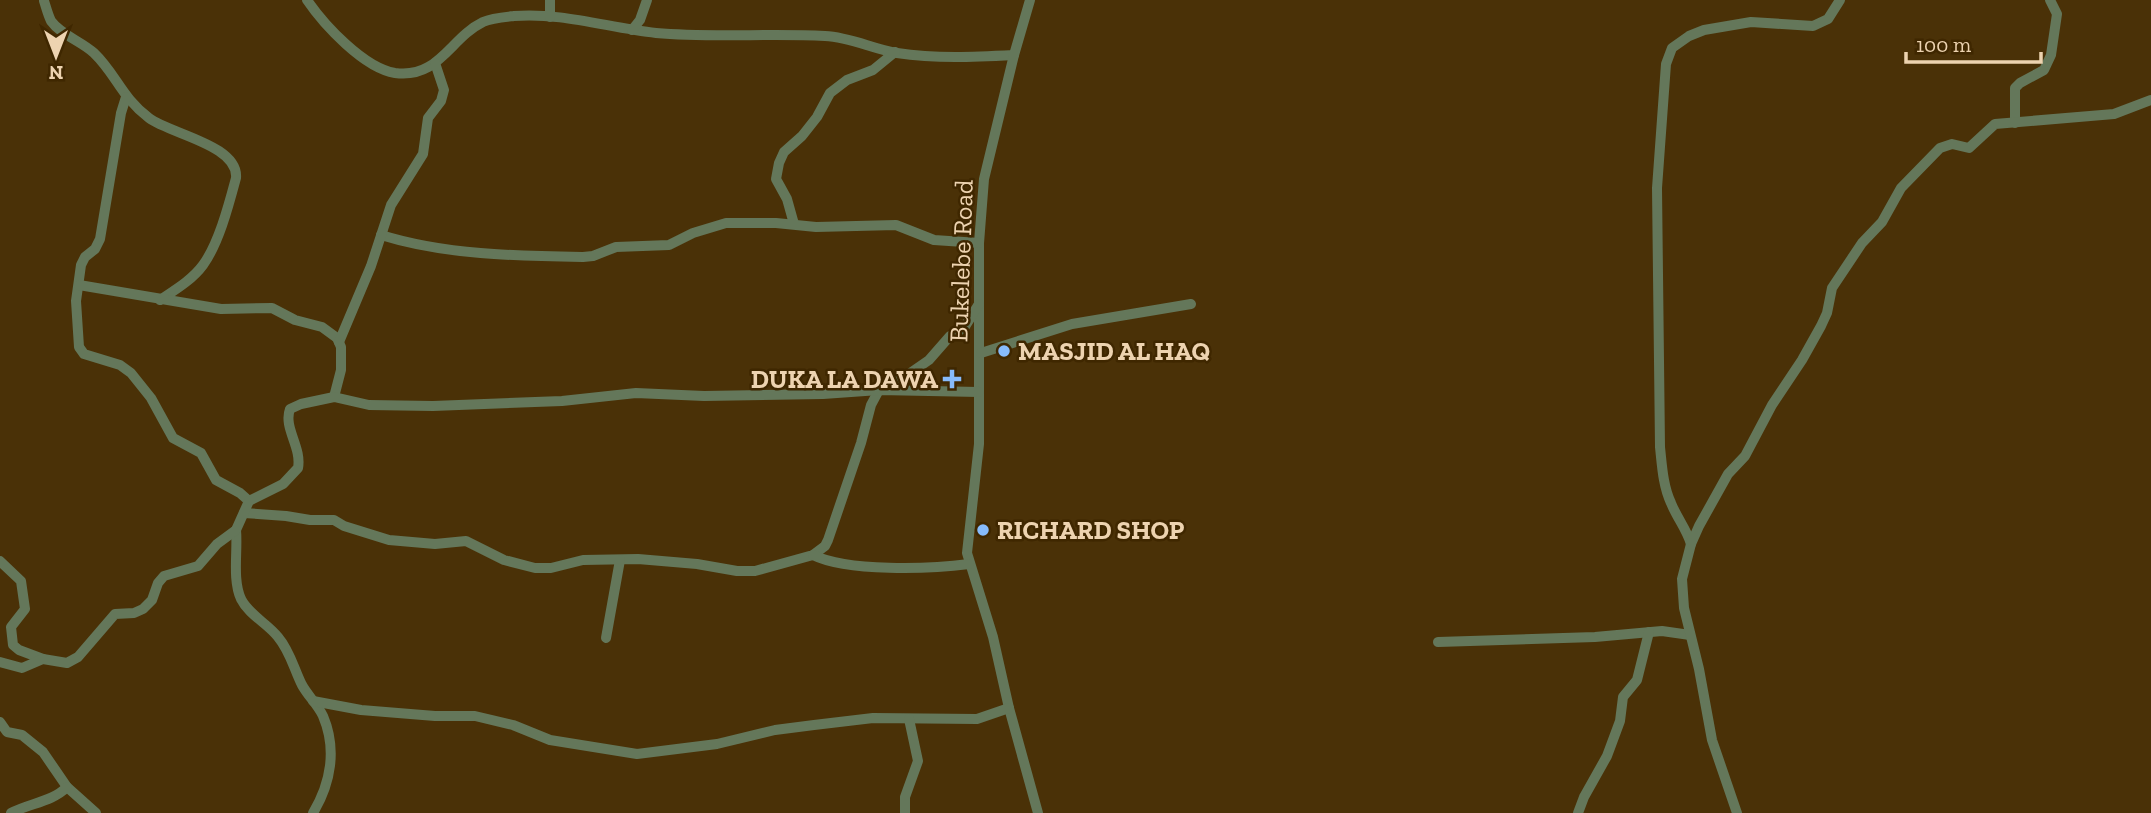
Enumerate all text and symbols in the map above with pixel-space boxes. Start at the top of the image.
north arrow [21,21,91,91]
scale bar [1906,21,2041,65]
text: 100 m [1916,32,1971,57]
text: N [49,61,63,84]
street label: Bukelebe Road [942,179,980,343]
place label: MASJID AL HAQ [1018,335,1210,367]
marker: MASJID AL HAQ [996,343,1012,359]
place label: DUKA LA DAWA [751,363,938,395]
marker: DUKA LA DAWA [944,371,960,387]
place label: RICHARD SHOP [997,514,1185,546]
marker: RICHARD SHOP [975,522,991,538]

